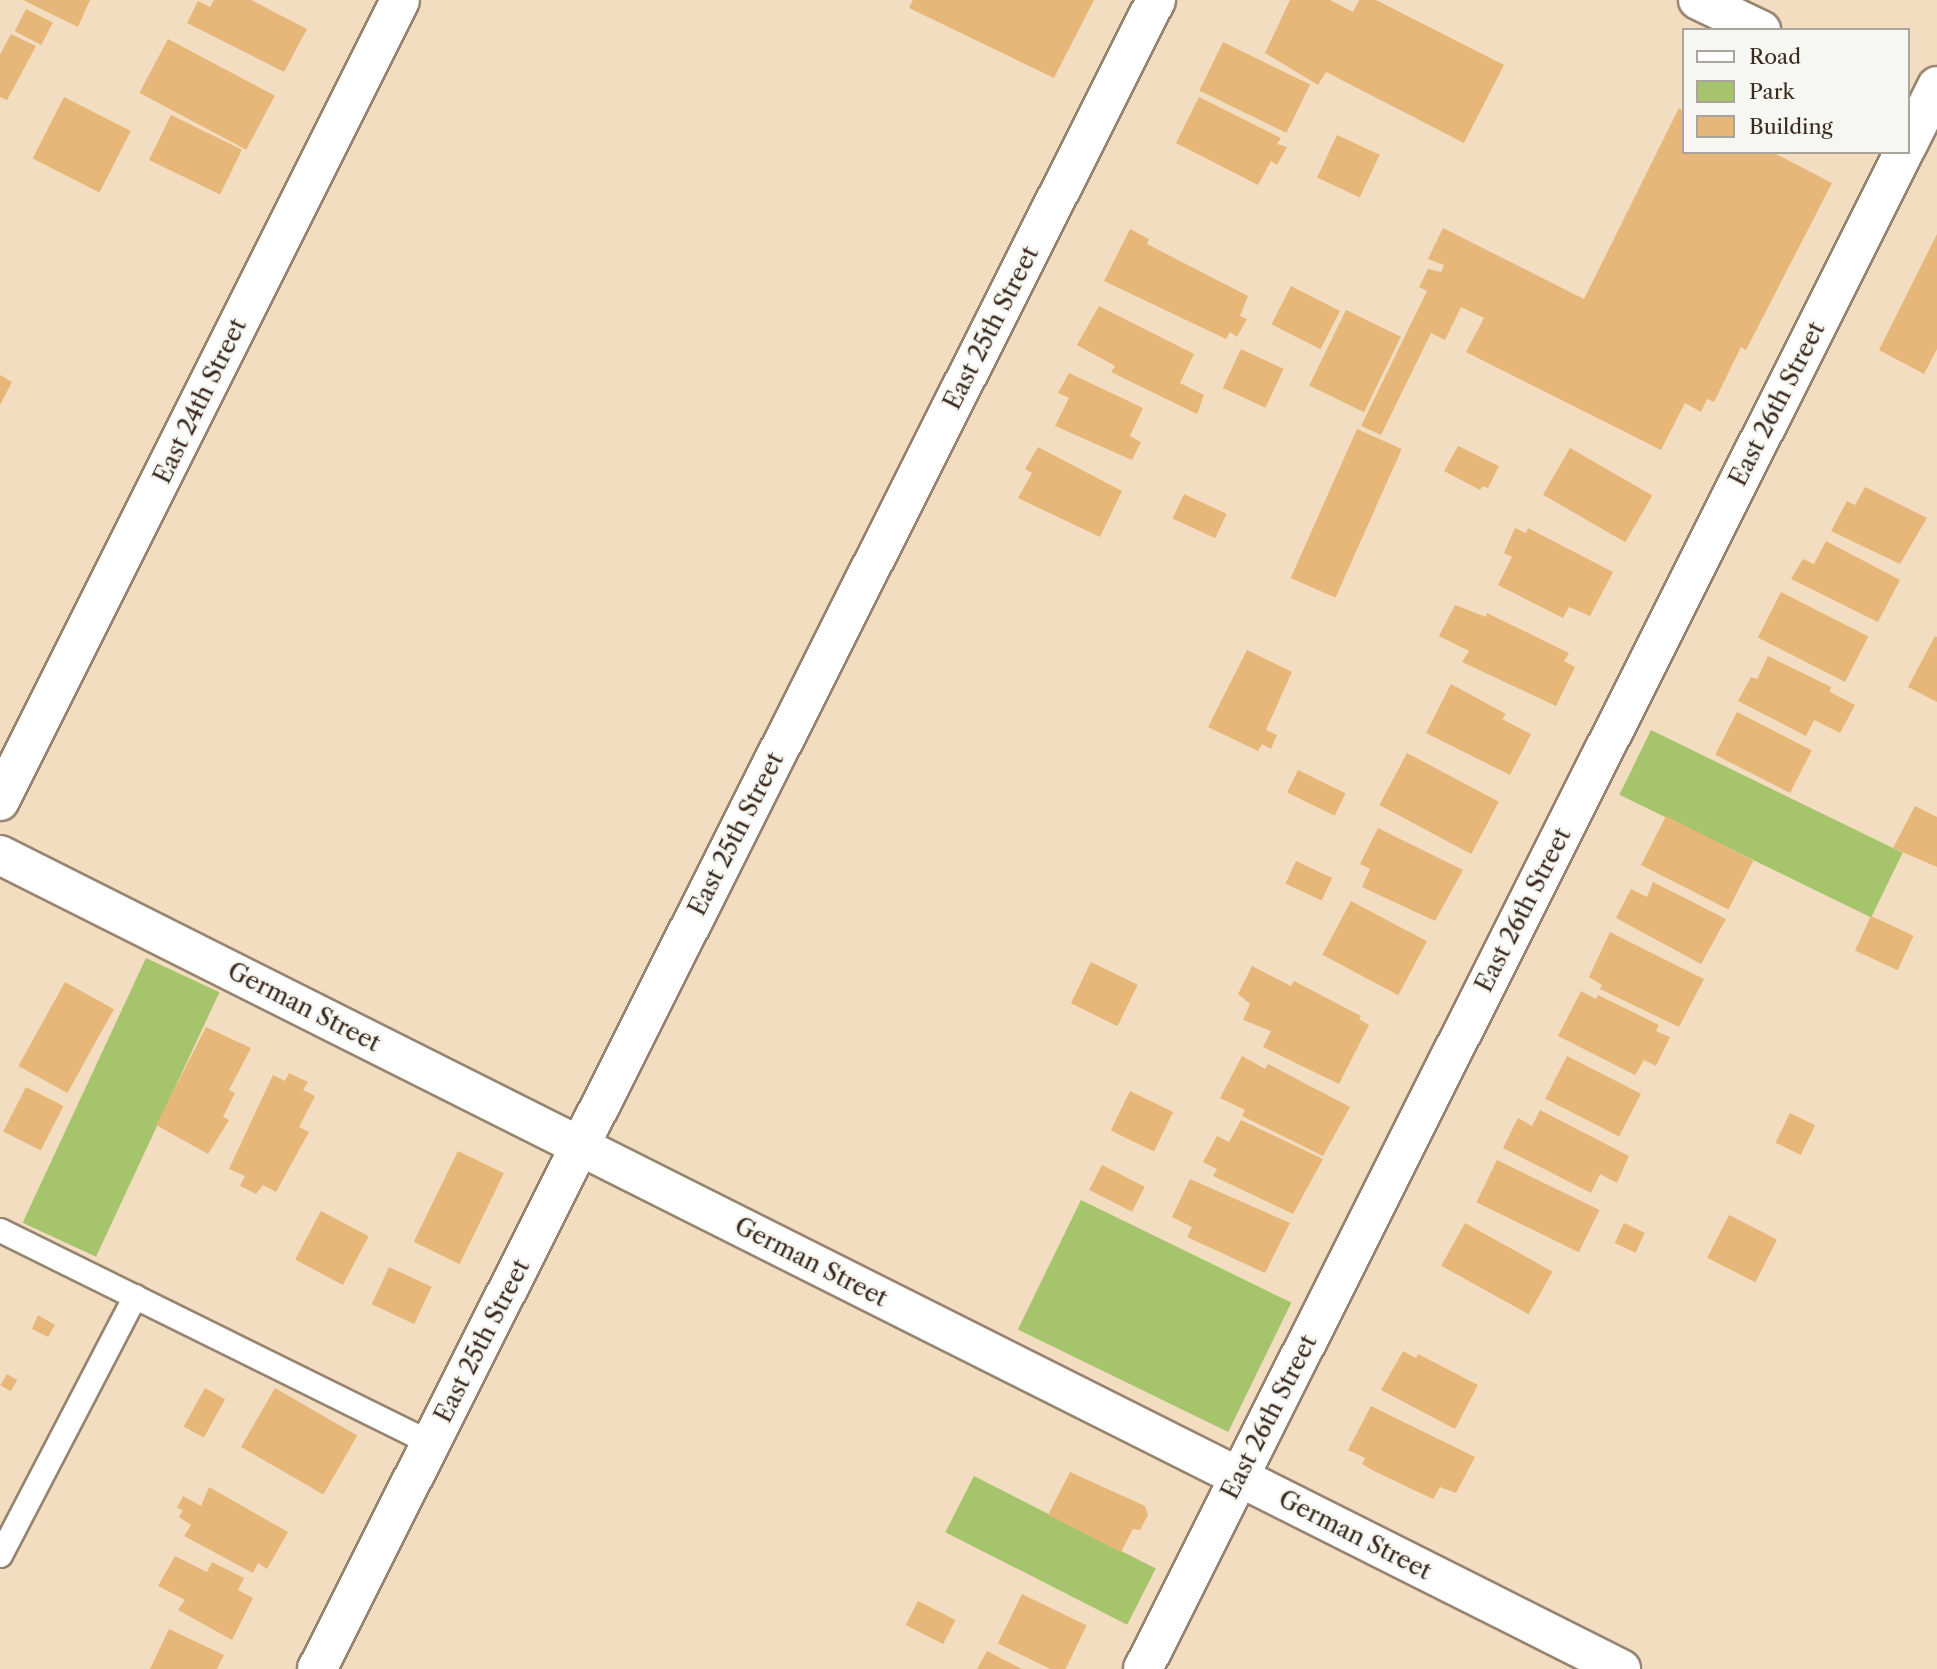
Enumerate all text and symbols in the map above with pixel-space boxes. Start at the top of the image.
legend [1682,28,1909,154]
text: Road [1749,44,1801,69]
text: Park [1749,79,1795,104]
text: Building [1749,114,1833,139]
street label: East 25th Street [938,242,1044,414]
street label: East 24th Street [148,314,252,488]
street label: East 26th Street [1723,317,1831,491]
street label: East 25th Street [683,748,789,920]
street label: East 26th Street [1469,823,1577,997]
street label: German Street [223,956,385,1058]
street label: German Street [730,1211,892,1313]
street label: East 25th Street [429,1255,535,1427]
street label: East 26th Street [1215,1330,1323,1504]
street label: German Street [1274,1484,1436,1586]

